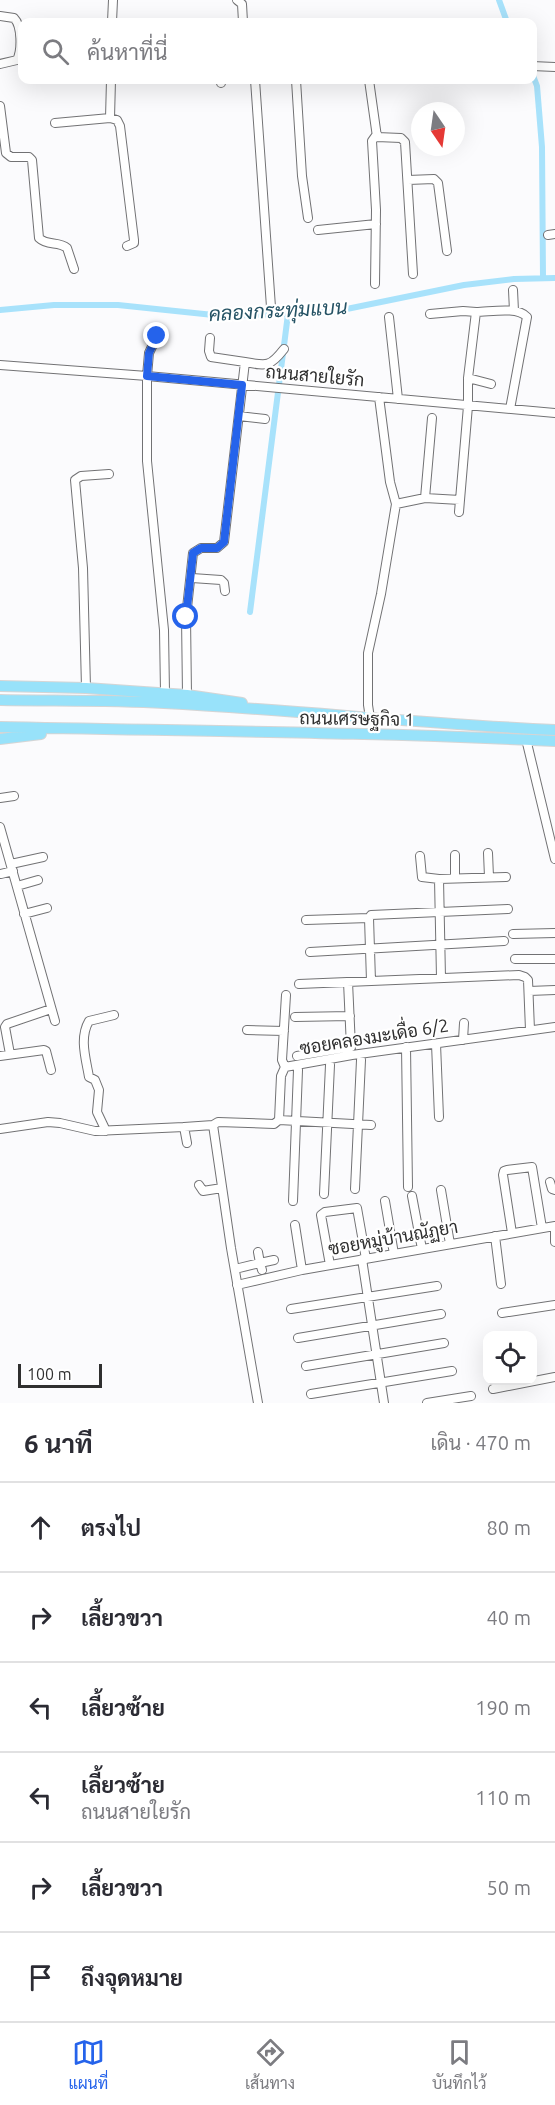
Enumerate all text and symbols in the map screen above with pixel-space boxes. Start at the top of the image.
search box [18,18,537,84]
icon: search [39,35,72,68]
text: ค้นหาที่นี่ [87,39,167,64]
north arrow [411,102,465,156]
water label: คลองกระทุ่มแบน [208,295,348,328]
route end [143,322,169,348]
street label: ถนนสายใยรัก [265,359,365,389]
route start [172,603,198,629]
street label: ถนนเศรษฐกิจ 1 [299,707,415,732]
street label: ซอยคลองมะเดื่อ 6/2 [297,1009,450,1058]
street label: ซอยหมู่บ้านณัฏยา [326,1215,460,1262]
map controls [483,1331,537,1385]
button: locate [483,1331,537,1385]
scale bar [18,1361,102,1388]
text: 100 m [27,1365,72,1383]
text: 6 นาที [24,1429,93,1458]
text: เดิน · 470 m [430,1431,531,1454]
icon: ahead [24,1511,57,1544]
text: ตรงไป [81,1515,141,1540]
text: 80 m [487,1516,531,1539]
icon: right [24,1601,57,1634]
text: เลี้ยวขวา [81,1605,163,1630]
text: 40 m [487,1606,531,1629]
icon: left [24,1691,57,1724]
text: เลี้ยวซ้าย [81,1695,165,1720]
text: 190 m [475,1696,531,1719]
text: เลี้ยวซ้าย [81,1772,165,1797]
icon: left [24,1781,57,1814]
text: 110 m [475,1786,531,1809]
text: ถนนสายใยรัก [81,1800,191,1823]
icon: right [24,1871,57,1904]
text: เลี้ยวขวา [81,1875,163,1900]
text: 50 m [487,1876,531,1899]
icon: arrive [24,1961,57,1994]
text: ถึงจุดหมาย [81,1965,183,1990]
tab: แผนที่ [68,2036,108,2093]
tab: เส้นทาง [245,2036,295,2093]
tab: บันทึกไว้ [432,2036,487,2093]

